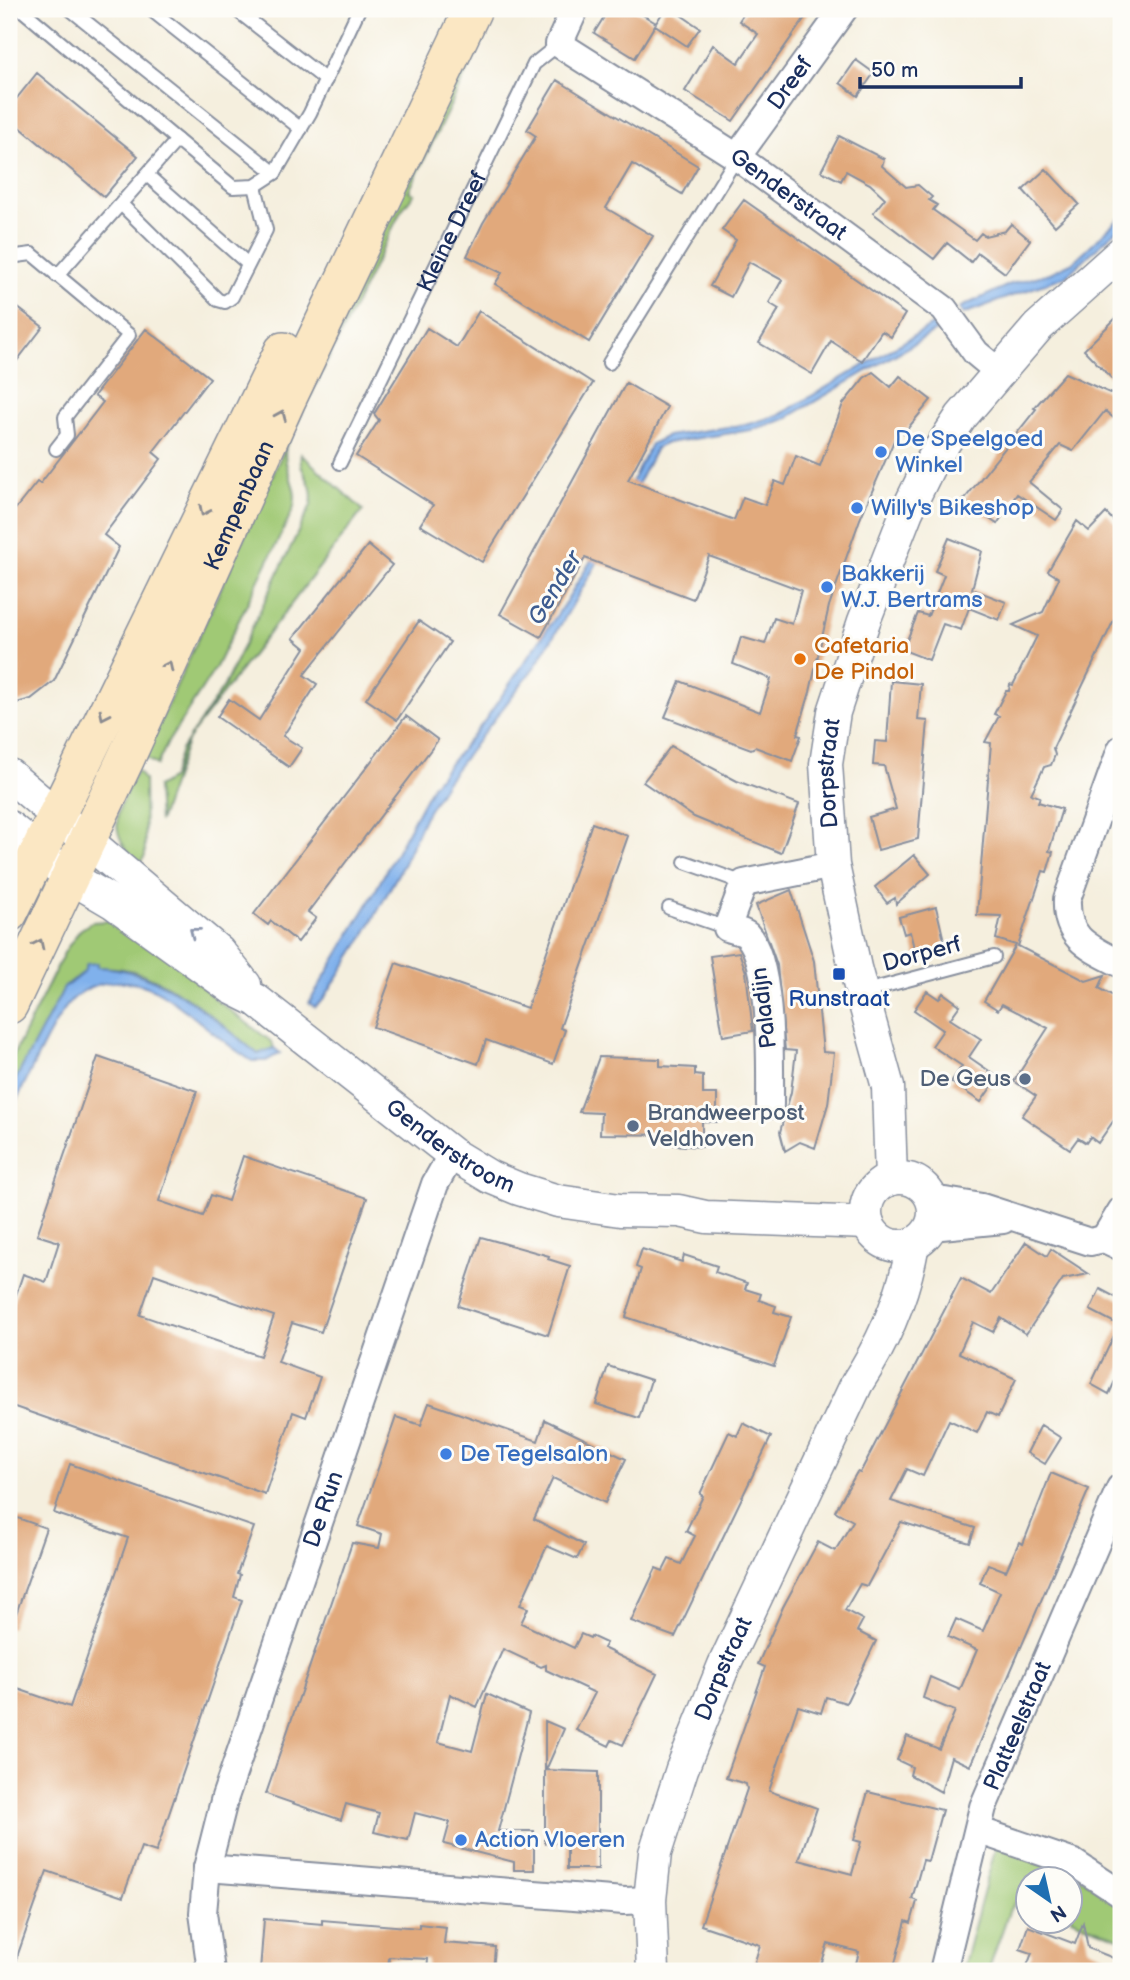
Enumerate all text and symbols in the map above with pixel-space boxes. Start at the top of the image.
scale bar [860,46,1021,90]
street label: Dreef [762,51,819,115]
text: 50 m [871,58,918,83]
street label: Genderstraat [724,142,852,247]
street label: Kleine Dreef [411,167,494,297]
one-way arrow [273,410,287,422]
place label: De Speelgoed Winkel [895,425,1044,479]
street label: Kempenbaan [198,436,281,575]
marker: De Speelgoed Winkel [873,444,889,460]
place label: Willy's Bikeshop [871,494,1034,522]
marker: Willy's Bikeshop [849,500,865,516]
one-way arrow [198,504,212,516]
water label: Gender [522,544,590,630]
place label: Bakkerij W.J. Bertrams [841,560,983,614]
marker: Bakkerij W.J. Bertrams [819,579,835,595]
place label: Cafetaria De Pindol [814,632,915,686]
marker: Cafetaria De Pindol [792,651,808,667]
one-way arrow [160,661,174,673]
one-way arrow [98,708,112,720]
street label: Dorpstraat [812,716,847,829]
one-way arrow [189,928,202,940]
street label: Dorperf [880,930,964,978]
one-way arrow [31,939,45,951]
street label: Paladijn [745,966,783,1050]
marker: Runstraat [831,966,847,982]
place label: Runstraat [788,985,890,1013]
place label: De Geus [920,1065,1011,1093]
marker: De Geus [1017,1071,1033,1087]
street label: Genderstroom [380,1093,519,1200]
place label: Brandweerpost Veldhoven [647,1099,805,1153]
marker: Brandweerpost Veldhoven [625,1118,641,1134]
place label: De Tegelsalon [460,1440,608,1468]
marker: De Tegelsalon [438,1446,454,1462]
street label: De Run [298,1468,349,1551]
street label: Dorpstraat [689,1612,759,1725]
street label: Platteelstraat [978,1657,1058,1795]
place label: Action Vloeren [475,1826,625,1854]
marker: Action Vloeren [453,1832,469,1848]
north arrow [1014,1864,1084,1934]
text: N [1045,1899,1070,1926]

